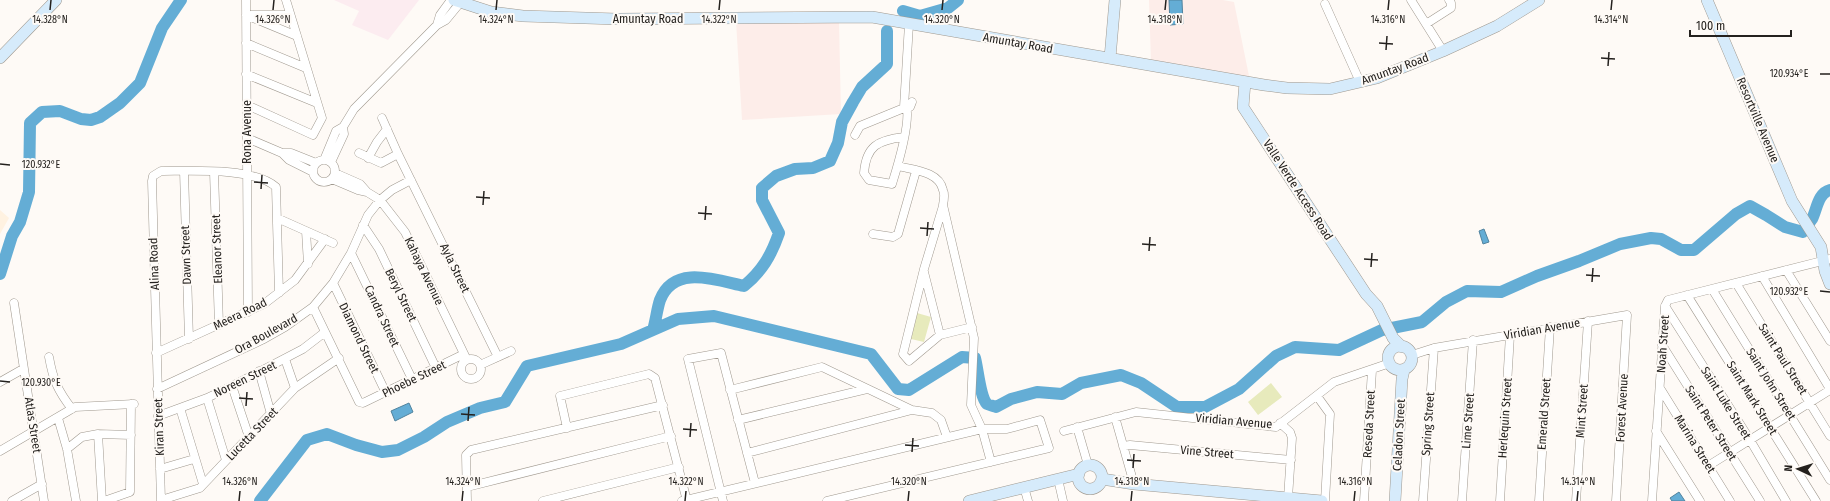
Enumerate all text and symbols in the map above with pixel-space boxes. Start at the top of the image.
street label: Amuntay Road [613,12,683,26]
scale bar [1690,12,1791,38]
text: 14.328°N [32,14,68,26]
text: 14.326°N [255,14,291,26]
text: 14.324°N [478,14,514,26]
text: 14.322°N [702,14,736,26]
text: 14.320°N [924,14,960,26]
text: 14.318°N [1148,14,1182,26]
text: 14.316°N [1371,14,1405,26]
text: 14.314°N [1594,14,1628,26]
text: 100 m [1696,19,1725,33]
street label: Amuntay Road [982,30,1054,56]
street label: Amuntay Road [1359,50,1431,88]
text: 120.934°E [1770,68,1809,80]
street label: Resortville Avenue [1734,75,1782,165]
street label: Rona Avenue [240,100,254,164]
street label: Valle Verde Access Road [1260,137,1336,243]
text: 120.932°E [22,159,60,171]
street label: Eleanor Street [209,214,225,284]
street label: Dawn Street [178,225,194,285]
street label: Kahaya Avenue [401,235,447,307]
street label: Alina Road [146,238,162,290]
street label: Ayla Street [437,241,473,295]
street label: Beryl Street [382,266,420,324]
street label: Candra Street [362,283,402,349]
text: 120.932°E [1770,286,1808,298]
street label: Meera Road [211,295,269,333]
street label: Diamond Street [336,301,382,376]
street label: Ora Boulevard [232,311,300,357]
street label: Viridian Avenue [1503,315,1581,343]
street label: Noah Street [1654,315,1672,373]
street label: Saint Paul Street [1756,321,1810,397]
street label: Saint John Street [1743,345,1799,423]
street label: Noreen Street [211,358,279,400]
street label: Phoebe Street [380,358,448,400]
street label: Saint Mark Street [1724,358,1780,438]
street label: Saint Luke Street [1698,364,1754,442]
street label: Forest Avenue [1613,373,1631,443]
text: 120.930°E [21,377,61,389]
street label: Herlequin Street [1495,377,1515,459]
street label: Emerald Street [1535,377,1554,450]
street label: Mint Street [1573,383,1591,438]
street label: Saint Peter Street [1682,383,1740,463]
street label: Reseda Street [1360,390,1378,458]
street label: Spring Street [1419,392,1437,456]
street label: Lime Street [1459,393,1477,449]
street label: Atlas Street [22,396,44,454]
street label: Kiran Street [151,398,167,456]
street label: Celadon Street [1390,399,1408,471]
street label: Lucetta Street [223,405,281,463]
street label: Viridian Avenue [1195,411,1273,431]
street label: Marina Street [1672,412,1719,476]
street label: Vine Street [1180,443,1234,461]
north arrow [1778,449,1818,489]
text: N [1782,465,1795,472]
text: 14.326°N [222,476,258,488]
text: 14.324°N [445,476,481,488]
text: 14.322°N [669,476,703,488]
text: 14.320°N [891,476,927,488]
text: 14.318°N [1115,476,1149,488]
text: 14.316°N [1338,476,1372,488]
text: 14.314°N [1561,476,1595,488]

